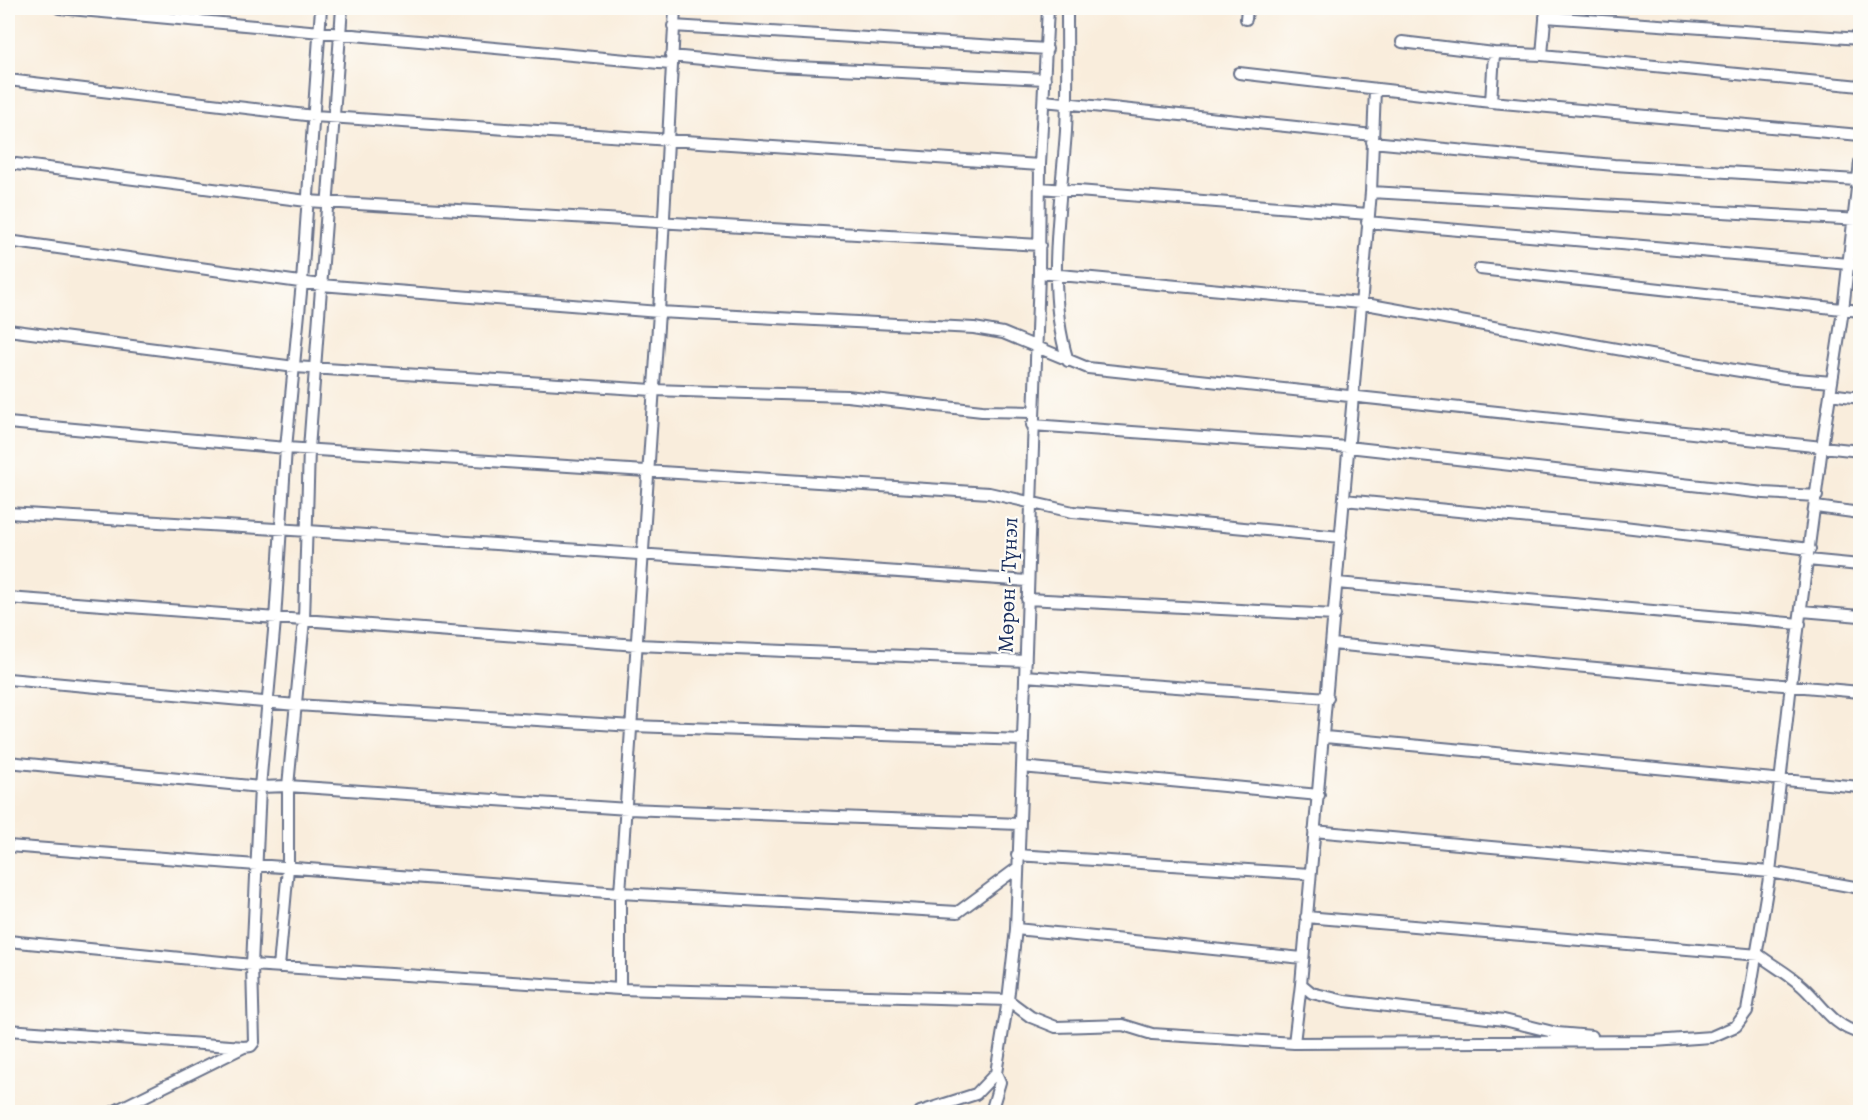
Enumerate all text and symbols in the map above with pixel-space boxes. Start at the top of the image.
street label: Мөрөн - Түнэл [991,516,1025,653]

